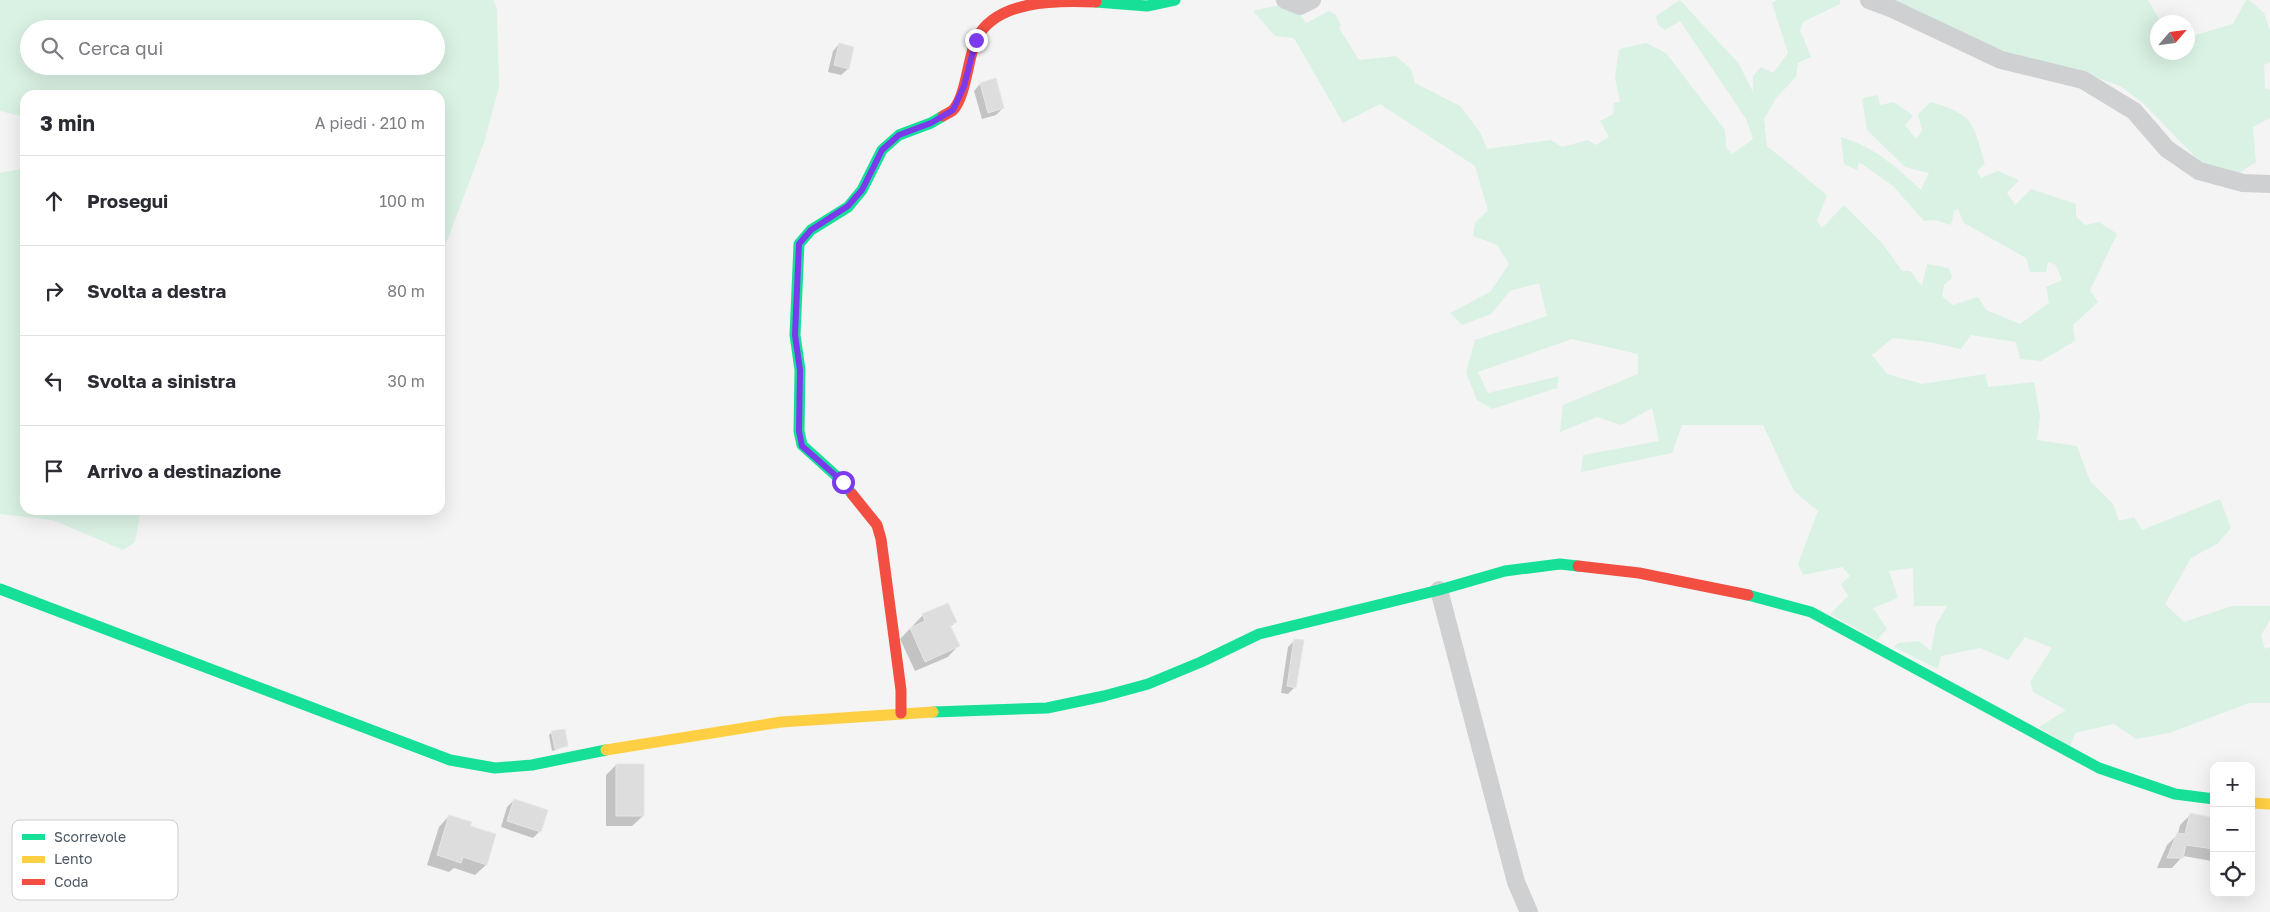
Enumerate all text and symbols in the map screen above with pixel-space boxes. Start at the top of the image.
north arrow [2150,15,2195,60]
search box [20,20,445,75]
route end [965,29,988,52]
icon: search [38,34,66,62]
text: Cerca qui [78,36,163,59]
text: 3 min [40,110,95,136]
text: A piedi · 210 m [315,113,425,133]
icon: ahead [40,187,68,215]
text: Prosegui [87,189,168,212]
text: 100 m [379,191,425,211]
icon: right [40,277,68,305]
text: Svolta a destra [87,279,226,302]
text: 80 m [387,281,425,301]
icon: left [40,367,68,395]
text: Svolta a sinistra [87,369,236,392]
text: 30 m [388,371,425,391]
icon: arrive [40,457,68,485]
text: Arrivo a destinazione [87,459,281,482]
route start [832,471,855,494]
map controls [2210,762,2255,897]
button: + [2210,762,2255,807]
button: − [2210,807,2255,852]
legend [12,820,178,900]
text: Scorrevole [54,828,126,845]
text: Lento [54,850,92,867]
button: locate [2210,852,2255,897]
text: Coda [54,873,88,890]

